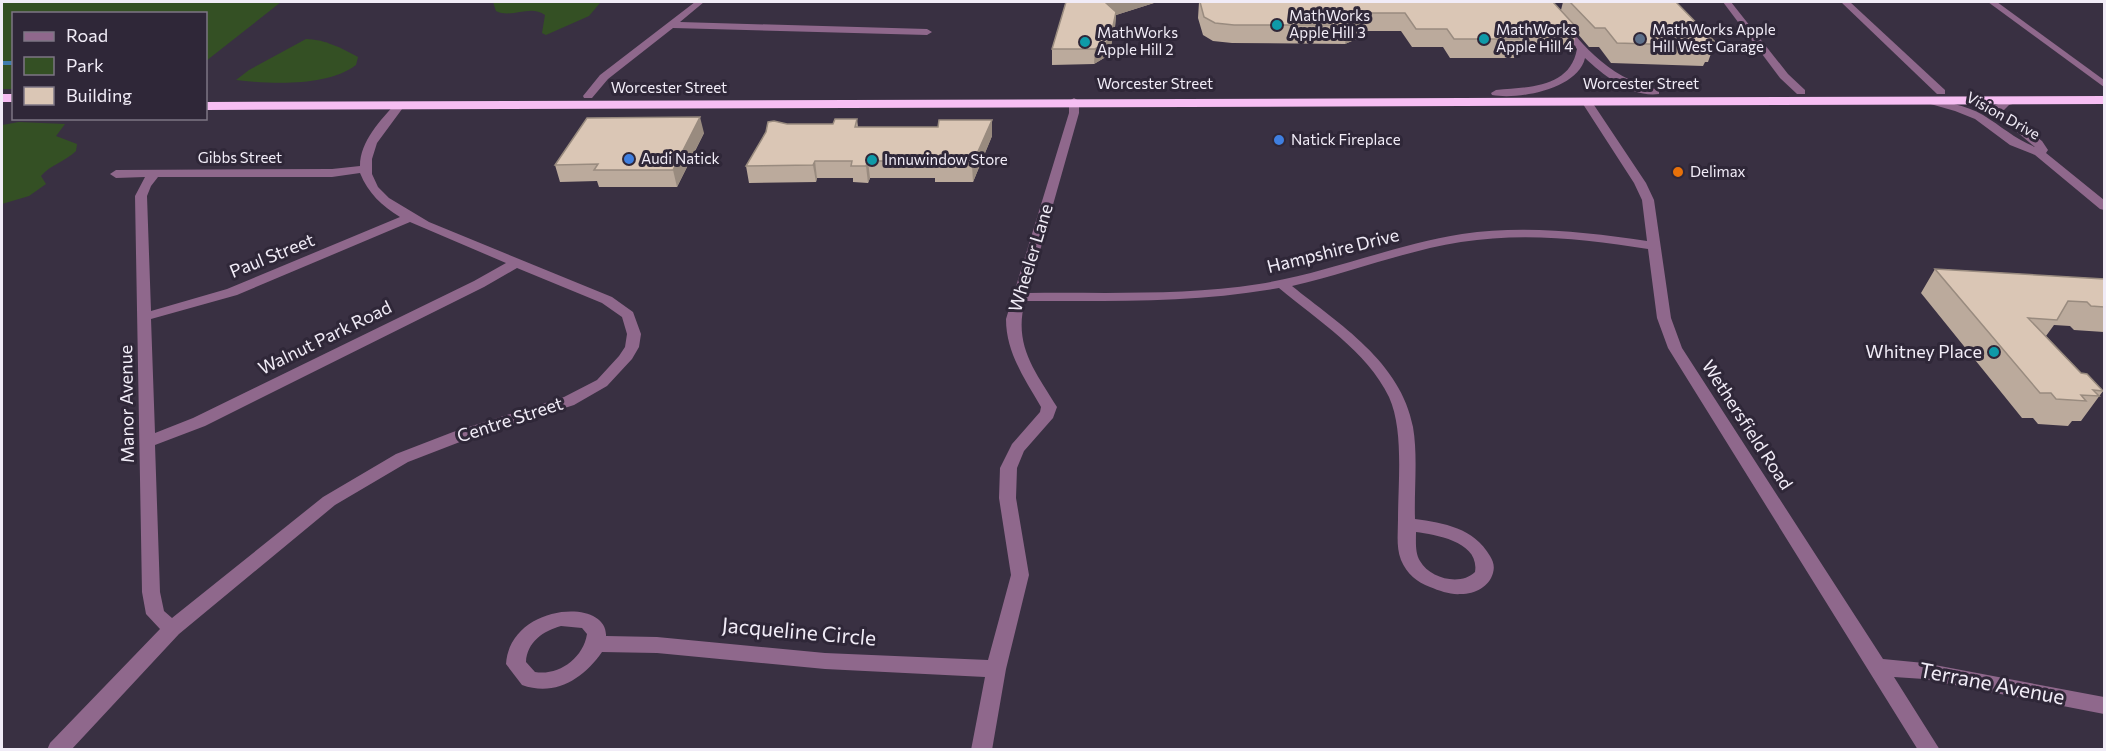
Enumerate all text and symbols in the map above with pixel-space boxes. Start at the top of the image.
place label: MathWorks Apple Hill 3 [1289,6,1370,41]
legend [12,12,207,120]
marker: MathWorks Apple Hill 3 [1270,18,1284,32]
place label: MathWorks Apple Hill 4 [1496,20,1577,55]
place label: MathWorks Apple Hill West Garage [1652,20,1776,55]
place label: MathWorks Apple Hill 2 [1097,23,1178,58]
text: Road [66,24,108,46]
marker: MathWorks Apple Hill 4 [1477,32,1491,46]
marker: MathWorks Apple Hill West Garage [1633,32,1647,46]
marker: MathWorks Apple Hill 2 [1078,35,1092,49]
text: Park [66,54,104,76]
street label: Worcester Street [1097,74,1213,92]
street label: Worcester Street [1583,74,1699,92]
street label: Worcester Street [611,78,727,96]
text: Building [66,84,132,106]
street label: Vision Drive [1963,87,2044,143]
place label: Natick Fireplace [1291,130,1401,148]
marker: Natick Fireplace [1272,133,1286,147]
street label: Gibbs Street [198,148,282,166]
place label: Audi Natick [641,149,720,167]
place label: Innuwindow Store [884,150,1008,168]
marker: Audi Natick [622,152,636,166]
marker: Innuwindow Store [865,153,879,167]
place label: Delimax [1690,162,1746,180]
marker: Delimax [1671,165,1685,179]
street label: Wheeler Lane [1003,201,1057,314]
street label: Hampshire Drive [1264,223,1401,277]
street label: Paul Street [226,228,317,282]
street label: Walnut Park Road [254,295,395,379]
place label: Whitney Place [1865,340,1982,362]
street label: Manor Avenue [114,345,138,463]
marker: Whitney Place [1987,345,2001,359]
street label: Wethersfield Road [1698,355,1798,494]
street label: Centre Street [454,392,566,447]
street label: Jacqueline Circle [721,611,877,650]
street label: Terrane Avenue [1917,656,2067,709]

